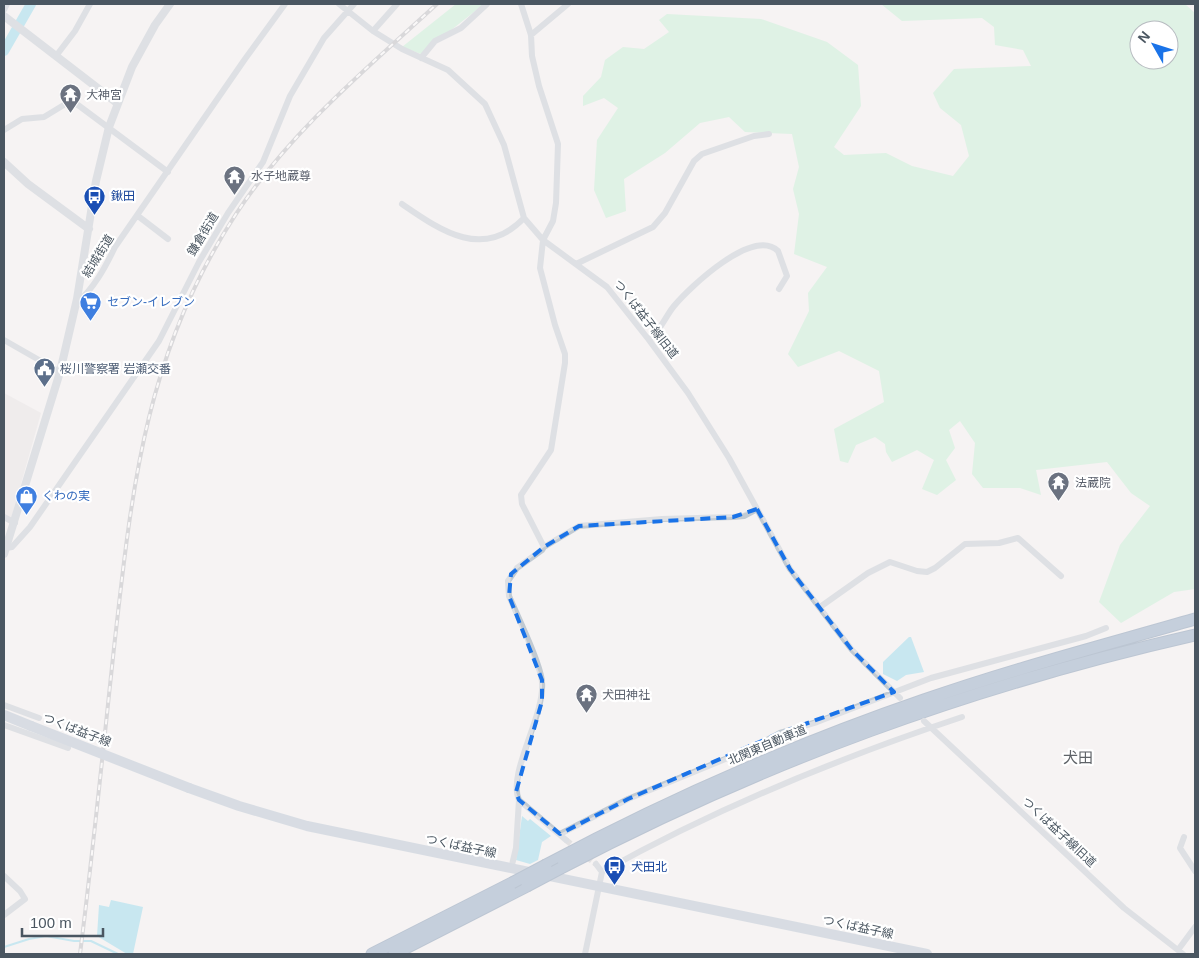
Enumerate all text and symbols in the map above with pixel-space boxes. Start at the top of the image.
north arrow [1129,20,1179,70]
text: N [1134,28,1153,46]
temple icon: 大神宮 [58,83,82,114]
place label: 大神宮 [86,88,122,102]
temple icon: 水子地蔵尊 [223,164,247,195]
place label: 水子地蔵尊 [251,169,311,183]
bus stop icon: 鍬田 [83,184,107,215]
place label: 鍬田 [111,189,135,203]
street label: 鎌倉街道 [185,210,221,258]
street label: 結城街道 [79,232,117,280]
street label: つくば益子線旧道 [611,277,681,361]
supermarket icon: セブン-イレブン [79,290,103,321]
place label: セブン-イレブン [107,295,195,309]
public building icon: 桜川警察署 岩瀬交番 [32,357,56,388]
place label: 桜川警察署 岩瀬交番 [60,362,171,376]
temple icon: 法蔵院 [1047,471,1071,502]
place label: 法蔵院 [1075,476,1111,490]
shop icon: くわの実 [14,484,38,515]
place label: くわの実 [42,489,90,503]
temple icon: 犬田神社 [574,683,598,714]
place label: 犬田神社 [602,688,650,702]
street label: つくば益子線 [41,711,113,749]
street label: 北関東自動車道 [726,722,808,768]
district label: 犬田 [1063,749,1093,766]
street label: つくば益子線旧道 [1019,794,1099,870]
street label: つくば益子線 [424,832,498,860]
bus stop icon: 犬田北 [603,855,627,886]
place label: 犬田北 [631,860,667,874]
scale bar [22,906,104,938]
street label: つくば益子線 [821,913,895,941]
text: 100 m [30,914,72,931]

